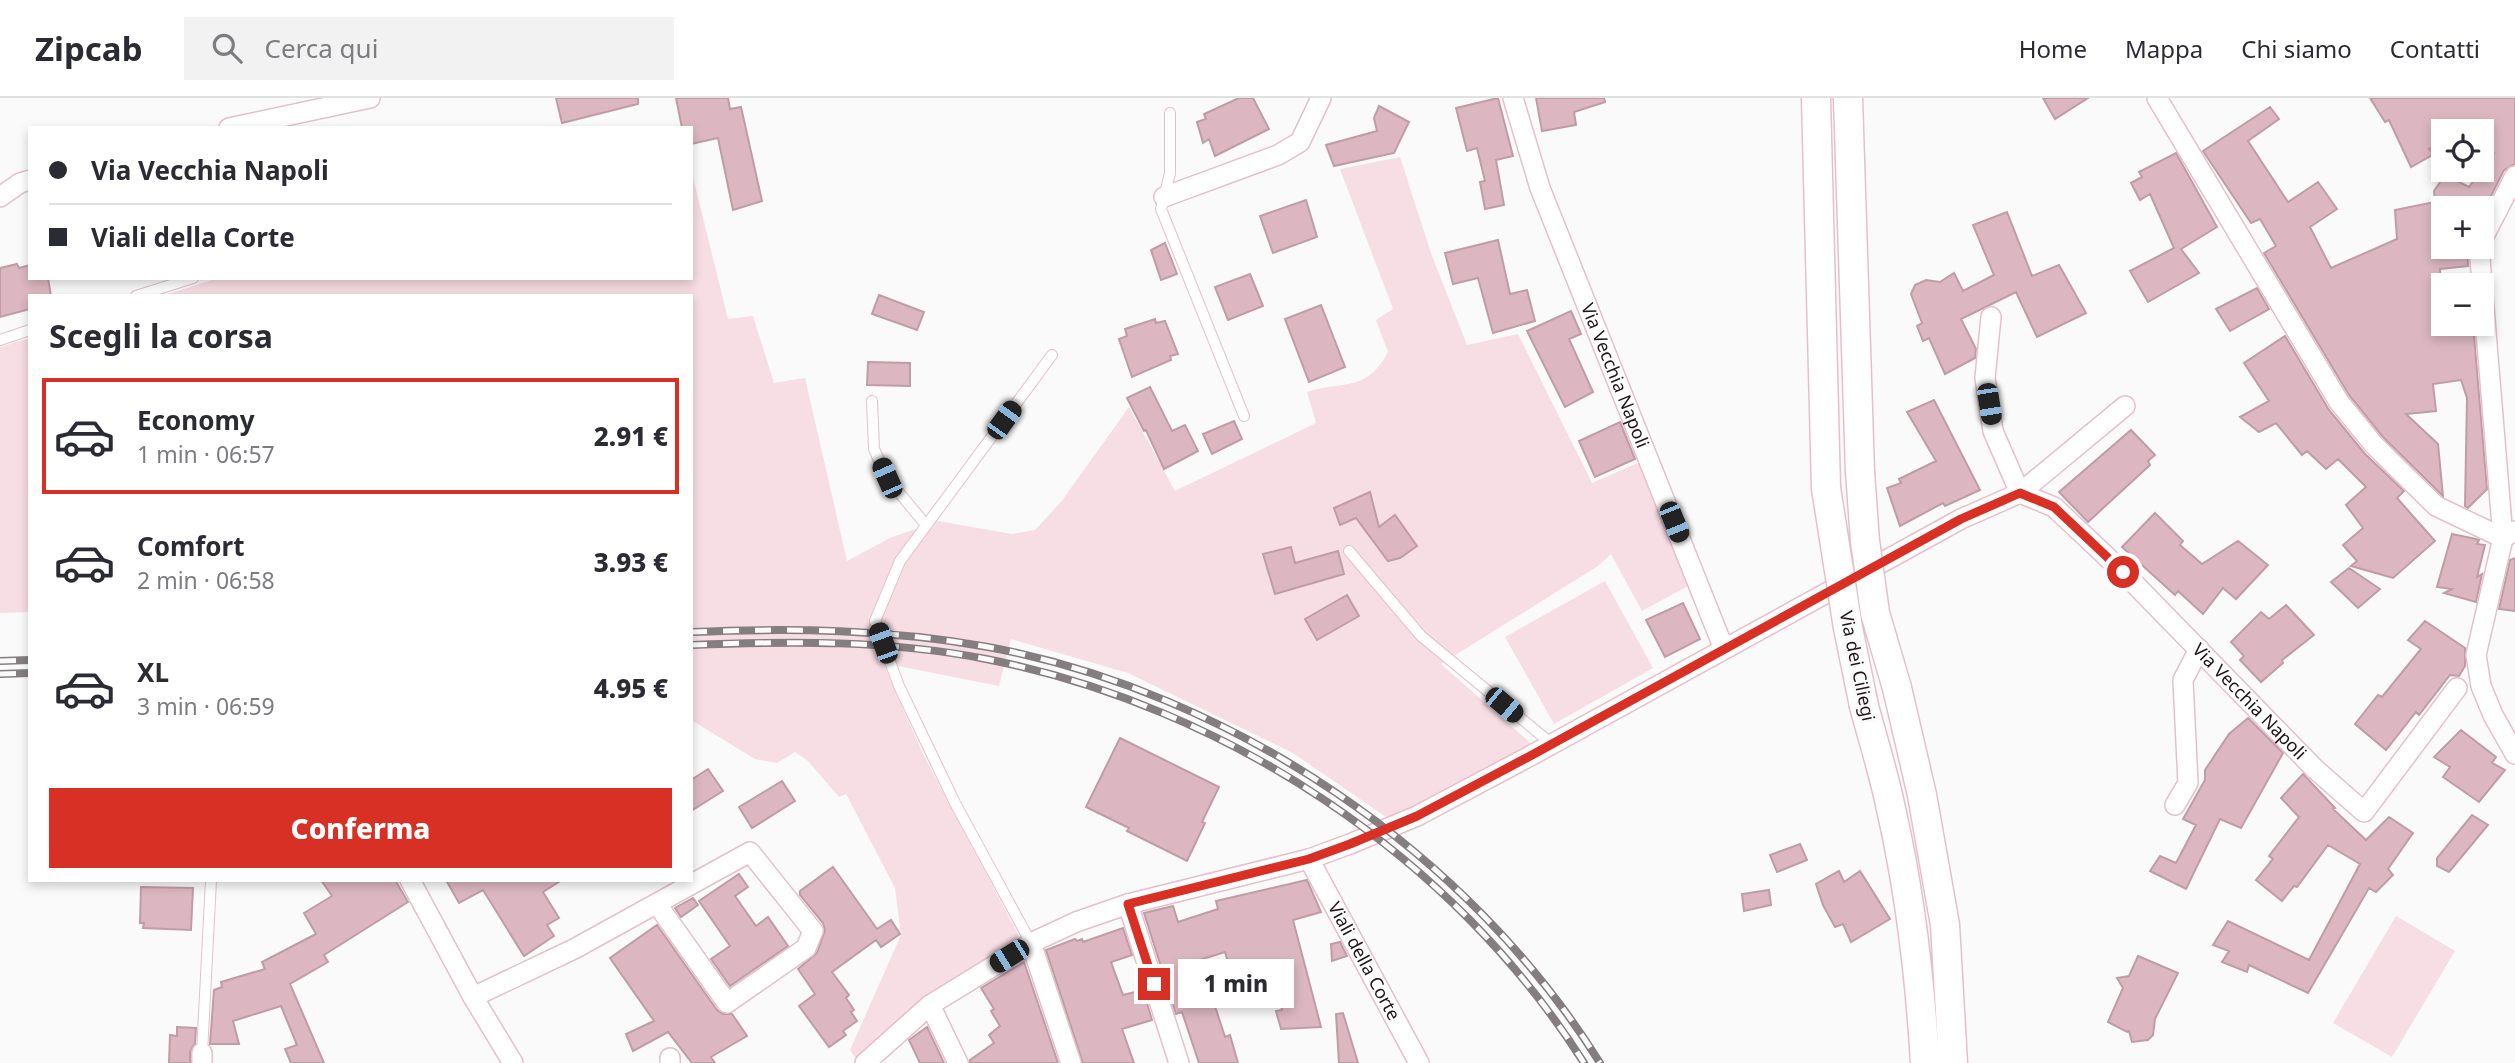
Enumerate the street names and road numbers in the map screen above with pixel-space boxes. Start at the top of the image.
street label: Via Vecchia Napoli [1576,299,1655,451]
street label: Via dei Ciliegi [1835,609,1881,723]
street label: Via Vecchia Napoli [2188,637,2312,764]
street label: Viali della Corte [1323,897,1407,1024]

